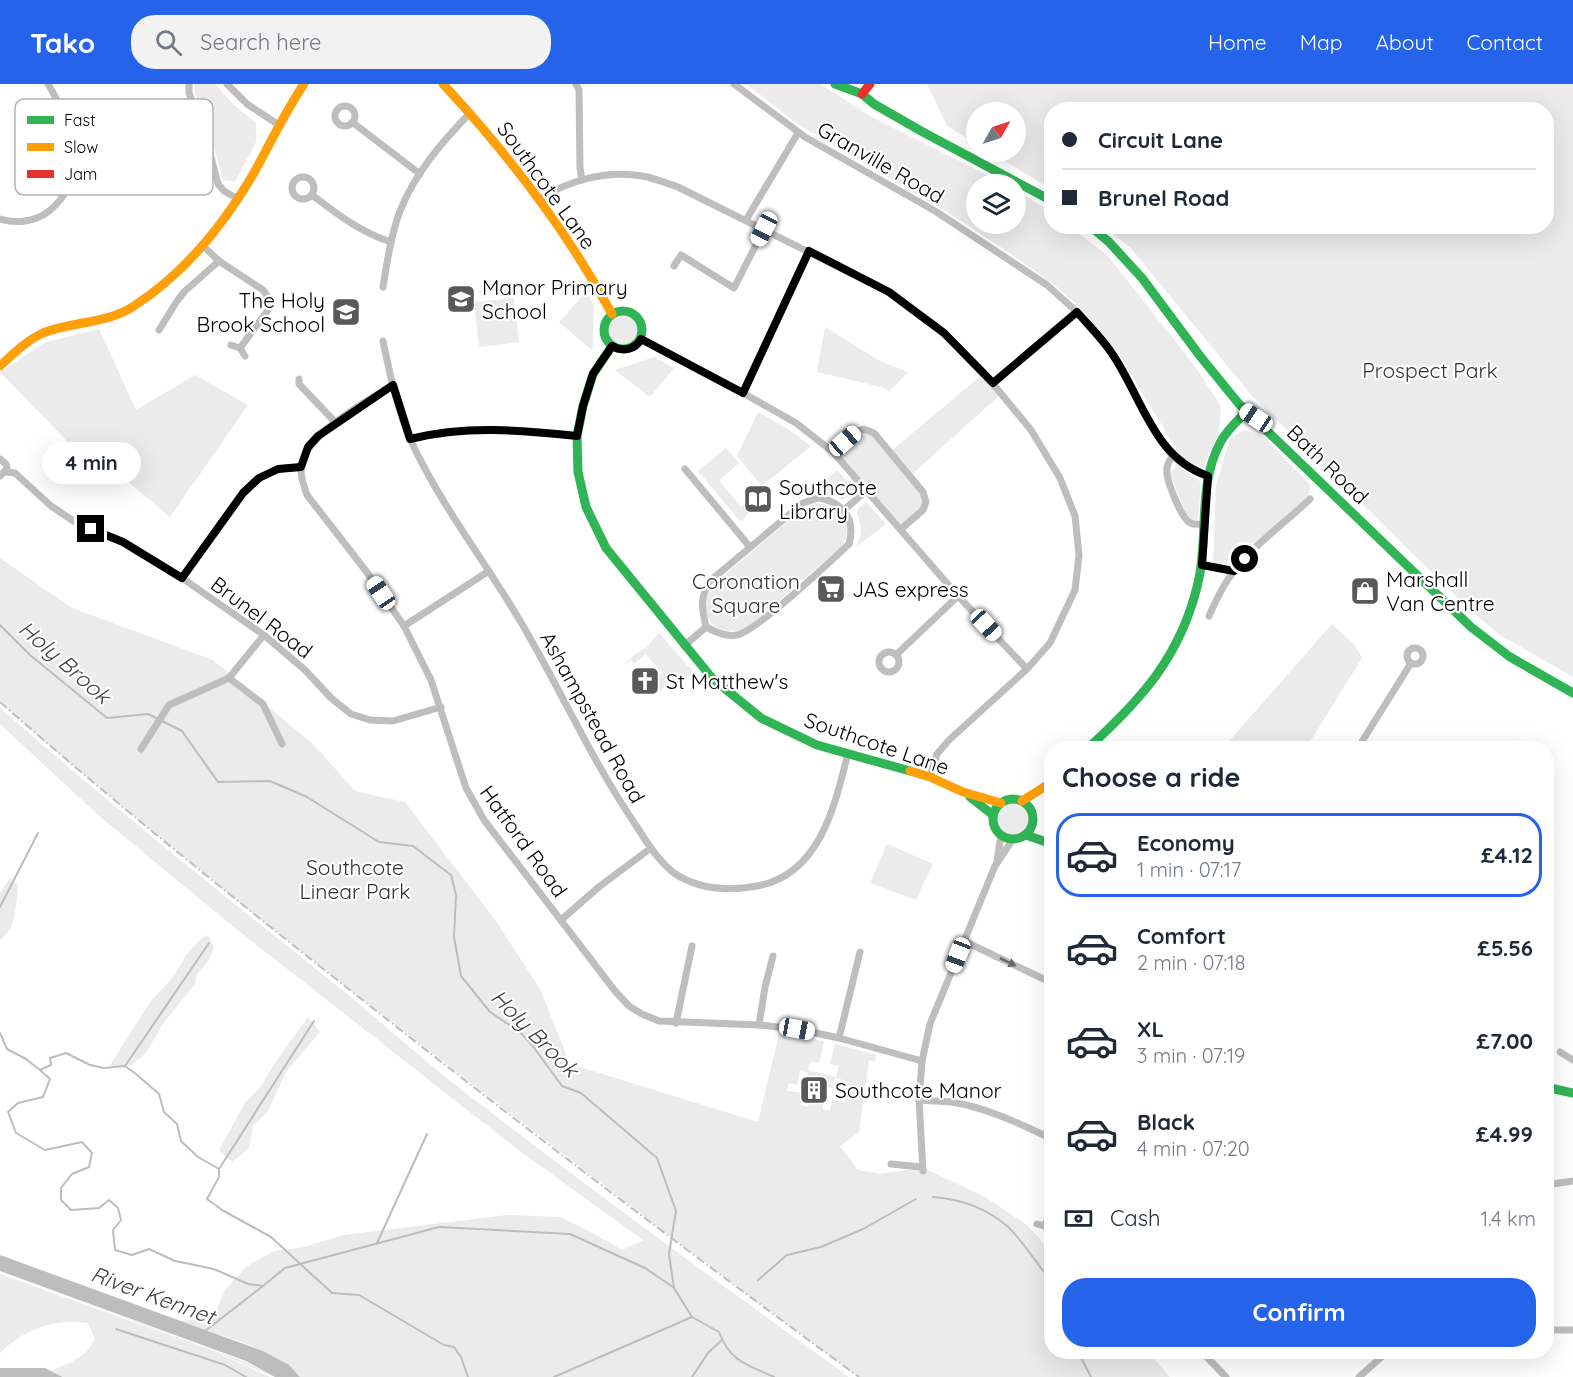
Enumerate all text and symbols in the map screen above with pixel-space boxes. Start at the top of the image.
search box [131,15,551,69]
text: Tako [30,25,95,60]
icon: search [152,26,185,59]
text: Search here [200,28,322,56]
text: Home [1208,29,1267,55]
text: Map [1300,29,1343,55]
text: About [1376,29,1434,55]
text: Contact [1467,29,1543,55]
legend [15,99,213,195]
north arrow [966,102,1026,162]
map controls [966,102,1026,234]
text: Fast [64,110,95,130]
street label: Granville Road [813,115,949,209]
street label: Southcote Lane [492,116,602,254]
text: Circuit Lane [1098,126,1223,154]
text: Slow [64,137,98,157]
text: Jam [64,164,97,184]
button: layers [966,174,1026,234]
text: Brunel Road [1098,184,1229,212]
car [748,209,780,249]
place label: Manor Primary School [482,274,628,324]
school or university icon: Manor Primary School [445,283,477,315]
place label: The Holy Brook School [197,287,325,337]
school or university icon: The Holy Brook School [330,296,362,328]
park label: Prospect Park [1362,357,1498,383]
car [1236,400,1276,436]
street label: Bath Road [1282,419,1374,509]
car [826,422,864,460]
callout: 4 min [42,442,140,484]
text: 4 min [65,450,118,475]
place label: Southcote Library [779,474,877,524]
library icon: Southcote Library [742,483,774,515]
route end [77,515,104,542]
route start [1231,545,1258,572]
place label: Marshall Van Centre [1386,566,1495,616]
park label: Coronation Square [692,568,800,618]
street label: Brunel Road [206,570,318,664]
car [363,573,399,613]
supermarket icon: JAS express [815,573,847,605]
shop icon: Marshall Van Centre [1349,575,1381,607]
place label: JAS express [852,576,969,602]
car [967,606,1005,644]
water label: Holy Brook [13,614,119,711]
street label: Ashampstead Road [535,627,651,807]
church icon: St Matthew's [629,665,661,697]
place label: St Matthew's [666,668,788,694]
street label: Southcote Lane [801,706,953,780]
text: Choose a ride [1062,760,1240,794]
street label: Hatford Road [475,780,573,902]
icon: car [1065,828,1119,882]
text: Economy [1137,829,1235,857]
text: £4.12 [1481,841,1533,869]
park label: Southcote Linear Park [300,854,410,904]
text: 1 min · 07:17 [1137,857,1241,882]
icon: car [1065,921,1119,975]
text: Comfort [1137,922,1226,950]
text: £5.56 [1477,934,1533,962]
car [943,935,973,975]
text: 2 min · 07:18 [1137,950,1245,975]
one-way arrow [999,957,1016,967]
water label: Holy Brook [485,983,586,1084]
icon: car [1065,1014,1119,1068]
text: XL [1137,1015,1164,1043]
car [778,1017,816,1041]
text: £7.00 [1476,1027,1533,1055]
text: 3 min · 07:19 [1137,1043,1245,1068]
building icon: Southcote Manor [798,1074,830,1106]
place label: Southcote Manor [835,1077,1002,1103]
icon: car [1065,1107,1119,1161]
text: Black [1137,1108,1195,1136]
text: £4.99 [1476,1120,1533,1148]
text: 4 min · 07:20 [1137,1136,1250,1161]
icon: cash [1062,1202,1095,1235]
text: Cash [1110,1204,1161,1232]
text: 1.4 km [1481,1206,1536,1231]
water label: River Kennet [87,1260,221,1331]
button: Confirm [1062,1278,1536,1347]

